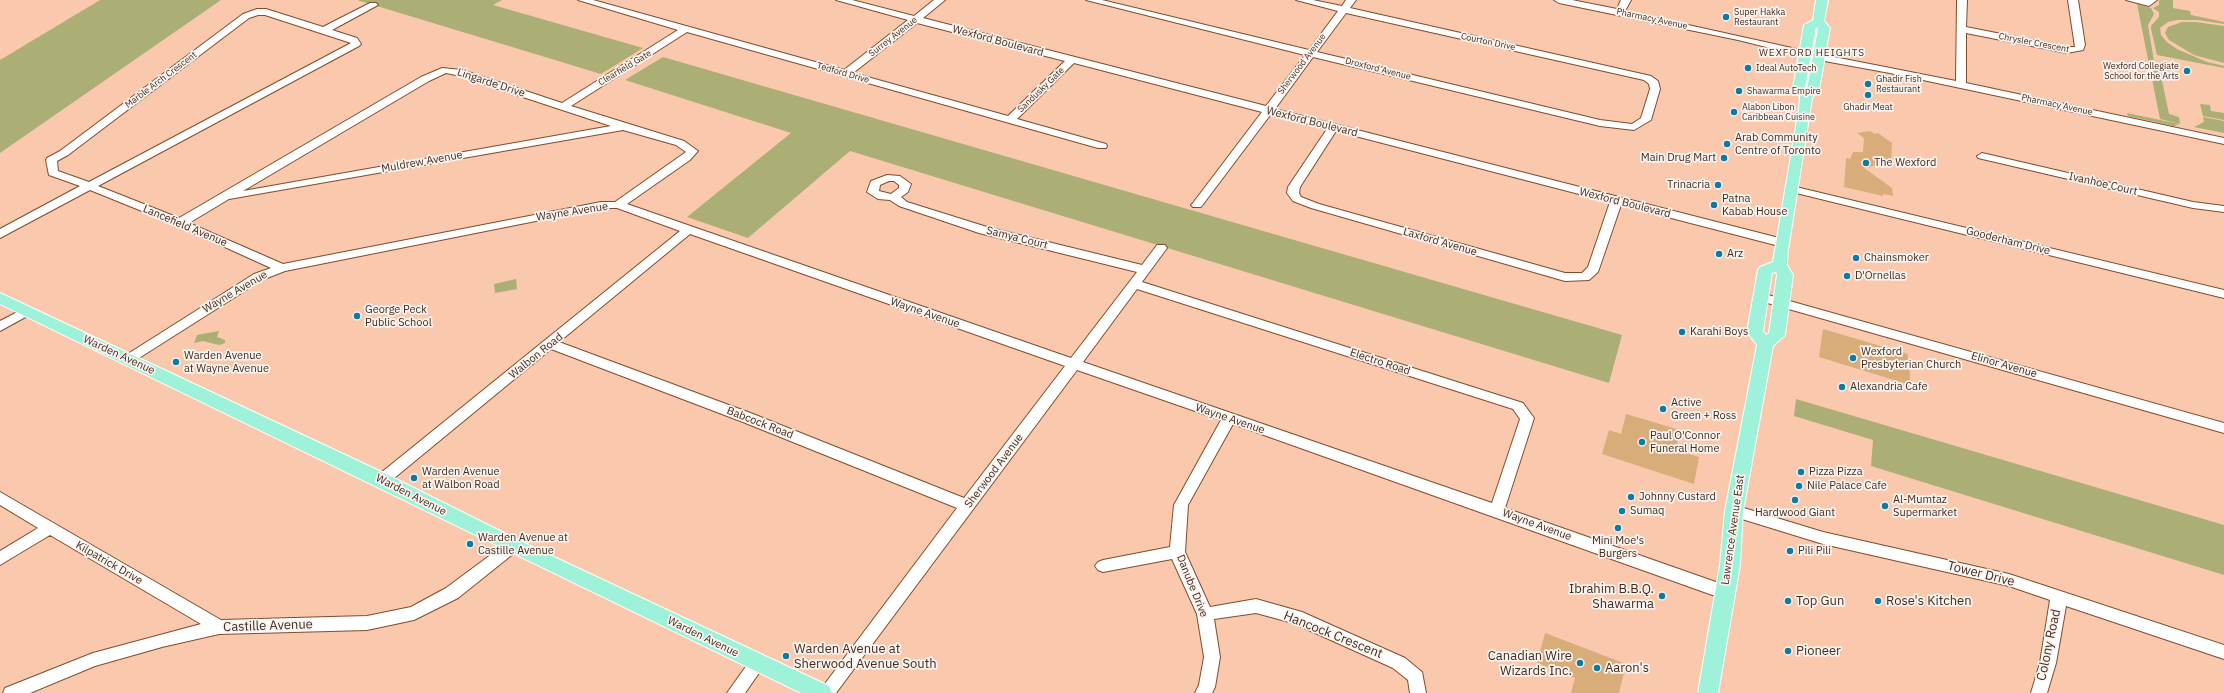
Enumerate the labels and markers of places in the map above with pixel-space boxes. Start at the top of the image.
place label: Super Hakka Restaurant [1734,7,1785,28]
marker: Super Hakka Restaurant [1721,12,1731,22]
place label: Wexford Collegiate School for the Arts [2103,61,2179,82]
marker: Ideal AutoTech [1743,63,1753,73]
place label: Ideal AutoTech [1756,63,1817,73]
marker: Wexford Collegiate School for the Arts [2182,66,2192,76]
place label: Ghadir Fish Restaurant [1876,74,1922,95]
marker: Ghadir Fish Restaurant [1863,79,1873,89]
marker: Shawarma Empire [1734,86,1744,96]
place label: Shawarma Empire [1747,86,1821,96]
marker: Ghadir Meat [1863,90,1873,100]
place label: Alabon Libon Caribbean Cuisine [1742,102,1815,123]
place label: Ghadir Meat [1843,102,1893,112]
marker: Alabon Libon Caribbean Cuisine [1729,107,1739,117]
place label: Arab Community Centre of Toronto [1735,131,1821,157]
marker: Arab Community Centre of Toronto [1722,139,1732,149]
place label: Main Drug Mart [1641,151,1716,165]
marker: Main Drug Mart [1719,153,1729,163]
place label: The Wexford [1874,156,1936,170]
marker: The Wexford [1861,158,1871,168]
place label: Trinacria [1667,178,1710,192]
marker: Trinacria [1713,180,1723,190]
place label: Patna Kabab House [1722,192,1787,218]
marker: Patna Kabab House [1709,200,1719,210]
place label: Arz [1727,247,1743,261]
marker: Arz [1714,249,1724,259]
place label: Chainsmoker [1864,251,1929,265]
marker: Chainsmoker [1851,253,1861,263]
place label: D'Ornellas [1855,269,1906,283]
marker: D'Ornellas [1842,271,1852,281]
place label: George Peck Public School [365,303,432,329]
marker: George Peck Public School [352,311,362,321]
place label: Karahi Boys [1690,325,1748,339]
marker: Karahi Boys [1677,327,1687,337]
place label: Wexford Presbyterian Church [1861,345,1961,371]
place label: Warden Avenue at Wayne Avenue [184,349,269,375]
marker: Wexford Presbyterian Church [1848,353,1858,363]
marker: Warden Avenue at Wayne Avenue [171,357,181,367]
place label: Alexandria Cafe [1850,380,1928,394]
marker: Alexandria Cafe [1837,382,1847,392]
place label: Active Green + Ross [1671,396,1736,422]
marker: Active Green + Ross [1658,404,1668,414]
place label: Paul O'Connor Funeral Home [1650,429,1720,455]
marker: Paul O'Connor Funeral Home [1637,437,1647,447]
place label: Warden Avenue at Walbon Road [422,465,500,491]
place label: Pizza Pizza [1809,465,1863,479]
marker: Pizza Pizza [1796,467,1806,477]
marker: Warden Avenue at Walbon Road [409,473,419,483]
place label: Nile Palace Cafe [1807,479,1887,493]
marker: Nile Palace Cafe [1794,481,1804,491]
place label: Johnny Custard [1639,490,1716,504]
marker: Johnny Custard [1626,492,1636,502]
place label: Al-Mumtaz Supermarket [1893,493,1957,519]
marker: Hardwood Giant [1790,495,1800,505]
marker: Al-Mumtaz Supermarket [1880,501,1890,511]
place label: Sumaq [1630,504,1664,518]
marker: Sumaq [1617,506,1627,516]
place label: Hardwood Giant [1755,506,1835,520]
marker: Mini Moe's Burgers [1613,523,1623,533]
place label: Warden Avenue at Castille Avenue [478,531,568,557]
place label: Mini Moe's Burgers [1592,534,1644,560]
marker: Warden Avenue at Castille Avenue [465,539,475,549]
place label: Pili Pili [1798,544,1831,558]
marker: Pili Pili [1785,546,1795,556]
place label: Ibrahim B.B.Q. Shawarma [1569,581,1654,612]
marker: Ibrahim B.B.Q. Shawarma [1657,591,1667,601]
place label: Top Gun [1796,593,1844,609]
place label: Rose's Kitchen [1886,593,1972,609]
marker: Top Gun [1783,596,1793,606]
marker: Rose's Kitchen [1873,596,1883,606]
place label: Warden Avenue at Sherwood Avenue South [794,641,937,672]
place label: Pioneer [1796,643,1841,659]
marker: Pioneer [1783,646,1793,656]
place label: Canadian Wire Wizards Inc. [1488,648,1572,679]
marker: Warden Avenue at Sherwood Avenue South [781,651,791,661]
marker: Canadian Wire Wizards Inc. [1575,658,1585,668]
place label: Aaron's [1605,660,1649,676]
marker: Aaron's [1592,663,1602,673]

